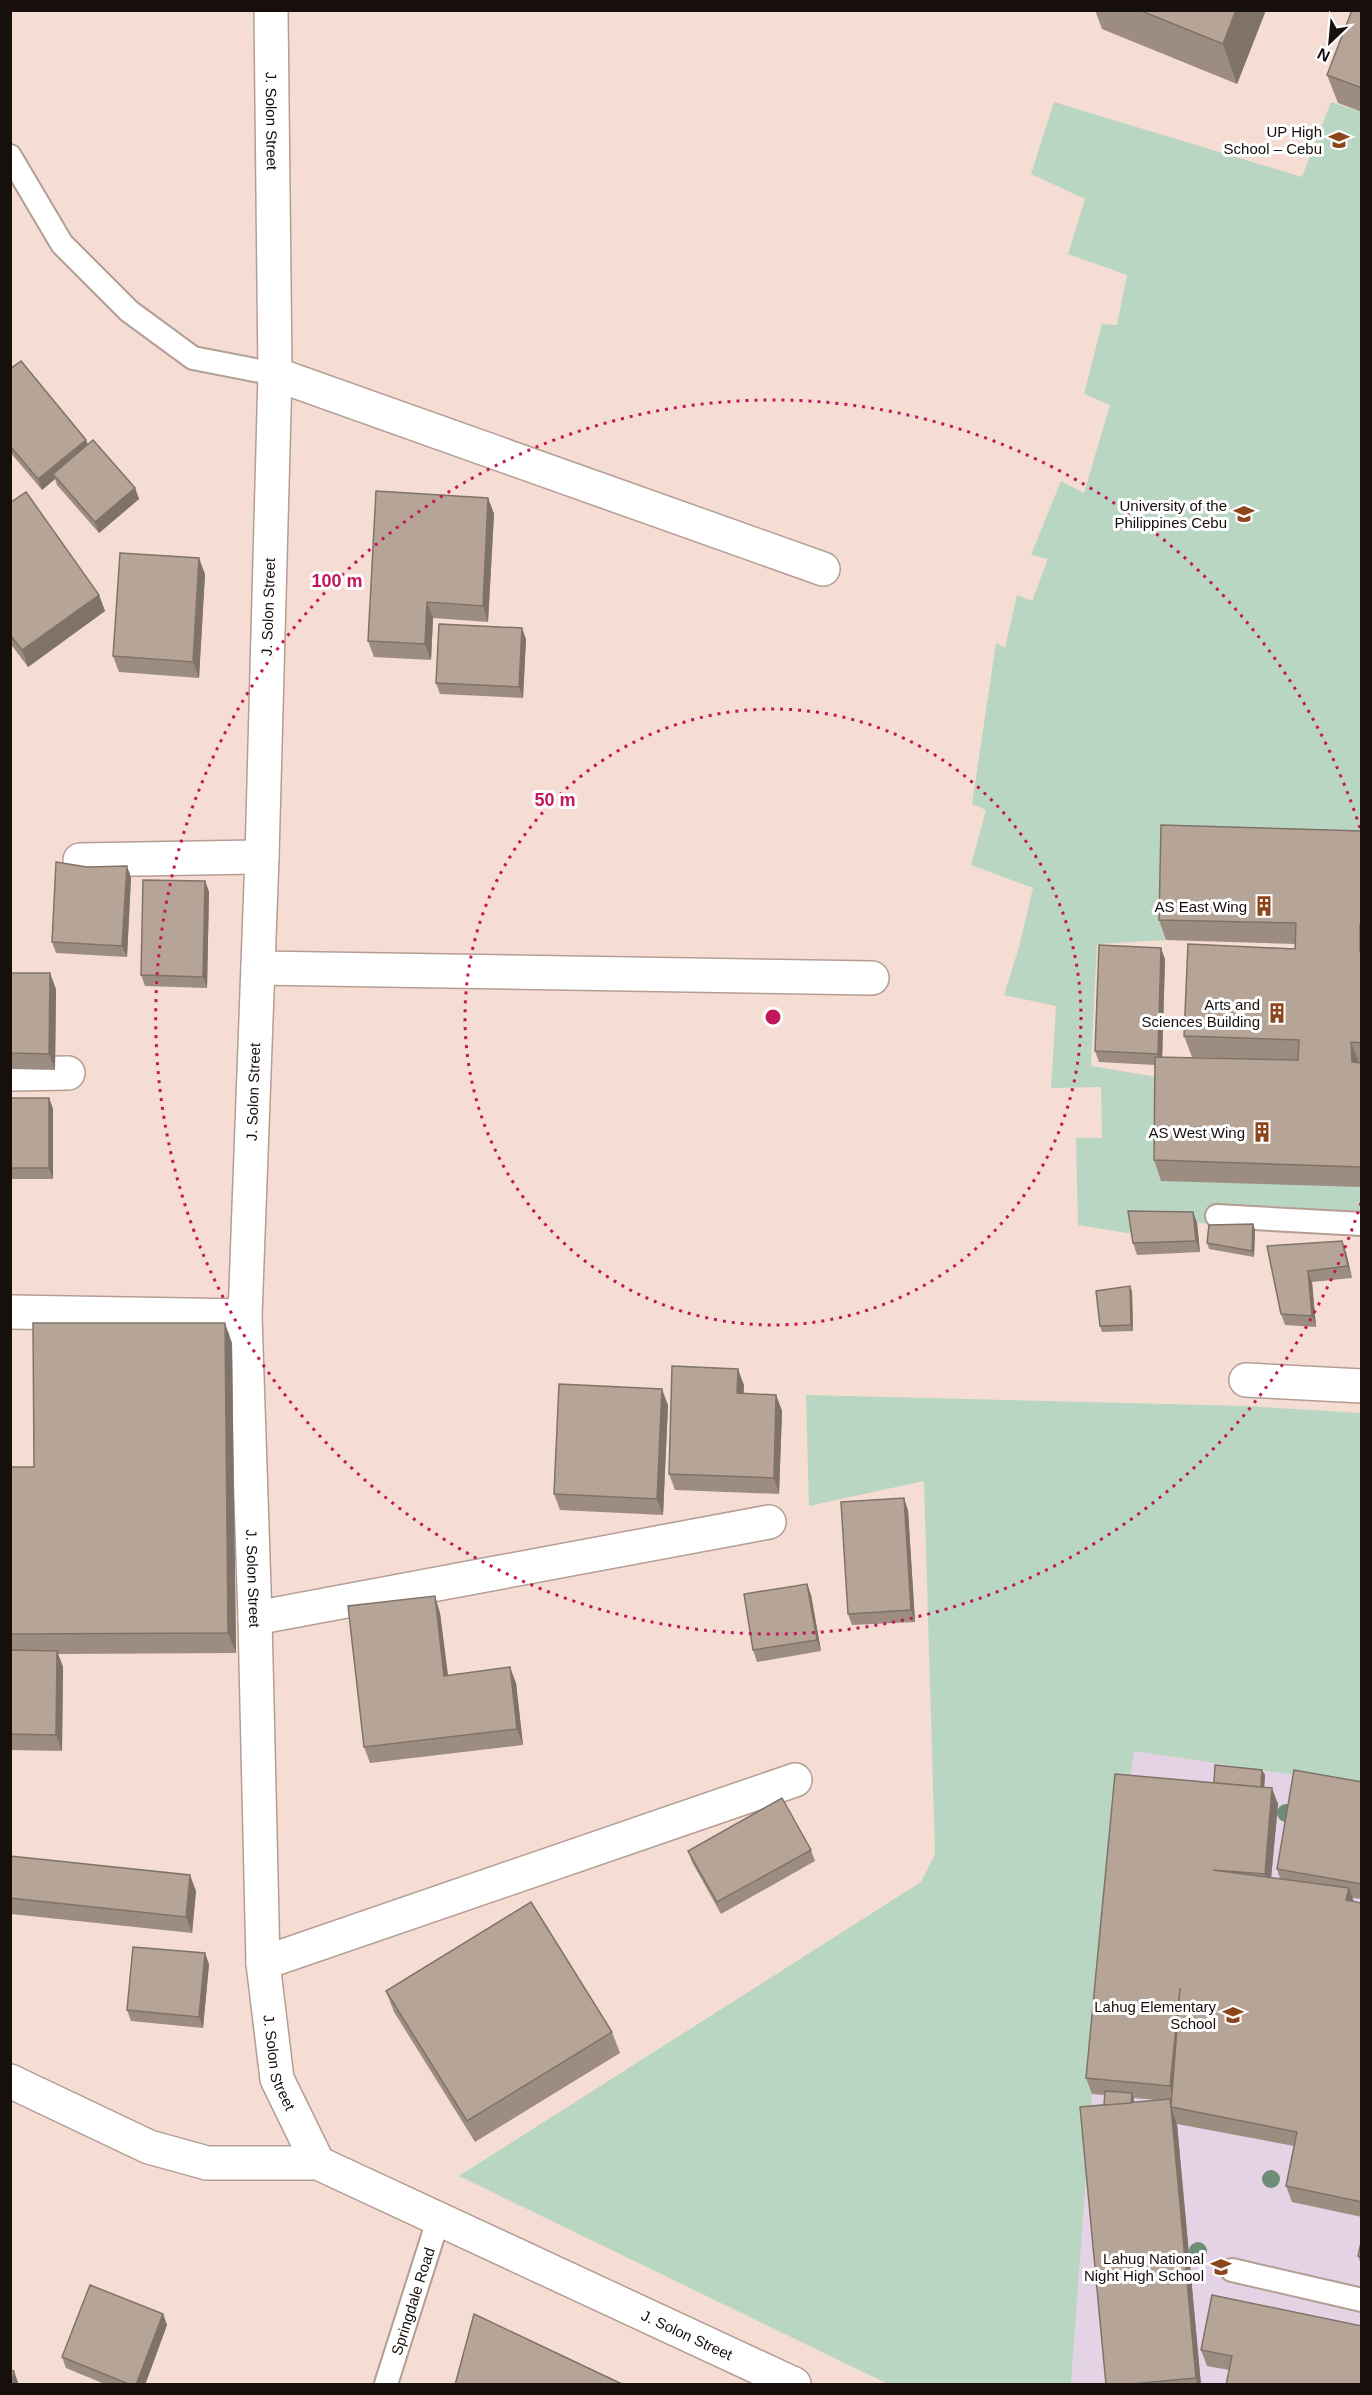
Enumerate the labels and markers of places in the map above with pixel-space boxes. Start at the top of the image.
place label: UP High School – Cebu [1224,123,1322,157]
school or university icon: UP High School – Cebu [1327,128,1351,152]
place label: University of the Philippines Cebu [1114,497,1227,531]
school or university icon: University of the Philippines Cebu [1232,502,1256,526]
building icon: AS East Wing [1252,894,1276,918]
place label: AS East Wing [1154,898,1247,915]
place label: Arts and Sciences Building [1142,996,1260,1030]
building icon: Arts and Sciences Building [1265,1001,1289,1025]
centre of rings [763,1007,783,1027]
building icon: AS West Wing [1250,1120,1274,1144]
place label: AS West Wing [1149,1124,1245,1141]
place label: Lahug Elementary School [1094,1998,1216,2032]
school or university icon: Lahug Elementary School [1221,2003,1245,2027]
place label: Lahug National Night High School [1084,2250,1204,2284]
school or university icon: Lahug National Night High School [1209,2255,1233,2279]

